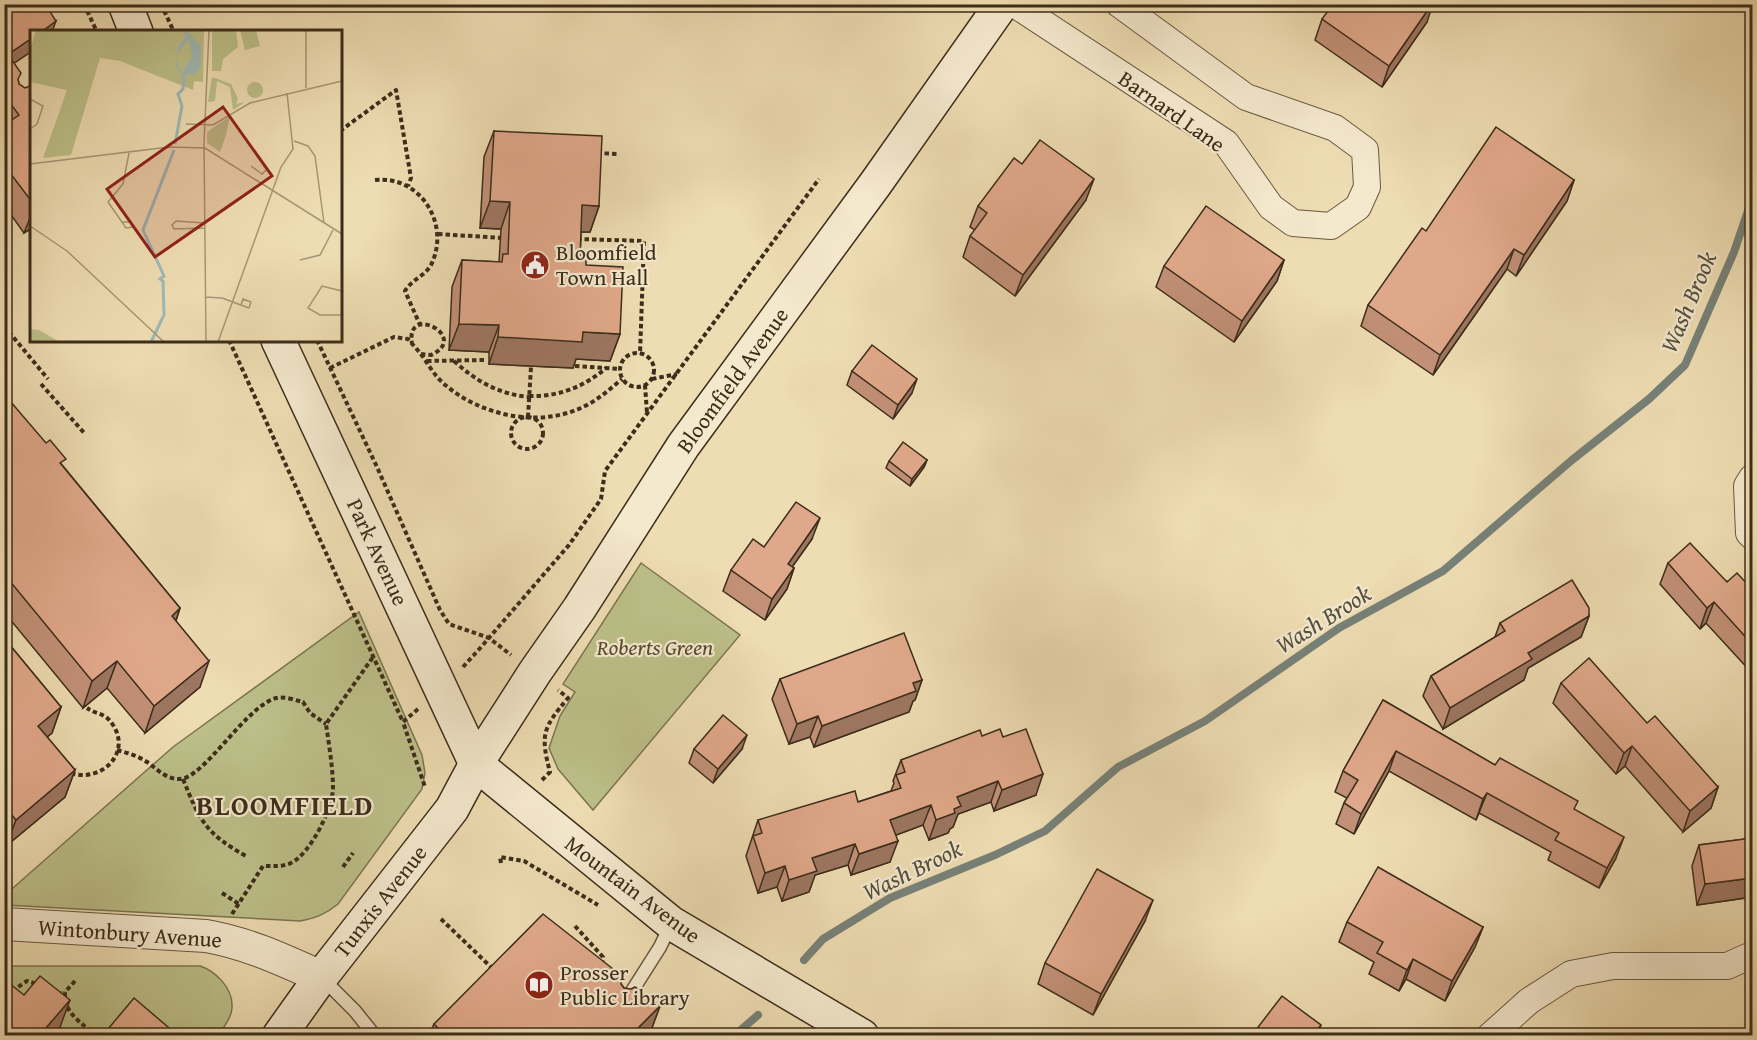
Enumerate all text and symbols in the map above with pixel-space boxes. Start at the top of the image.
inset map [30,30,342,342]
street label: Barnard Lane [1112,62,1232,160]
place label: Bloomfield Town Hall [556,236,657,293]
water label: Wash Brook [1651,246,1725,358]
public building icon: Bloomfield Town Hall [519,249,551,281]
street label: Bloomfield Avenue [668,301,796,459]
street label: Park Avenue [339,493,417,611]
water label: Wash Brook [1268,576,1378,662]
park label: Roberts Green [596,631,713,663]
district label: BLOOMFIELD [196,784,374,825]
street label: Mountain Avenue [558,827,708,951]
water label: Wash Brook [856,831,968,909]
street label: Tunxis Avenue [326,838,434,964]
street label: Wintonbury Avenue [37,911,223,955]
place label: Prosser Public Library [560,956,690,1013]
library icon: Prosser Public Library [523,969,555,1001]

